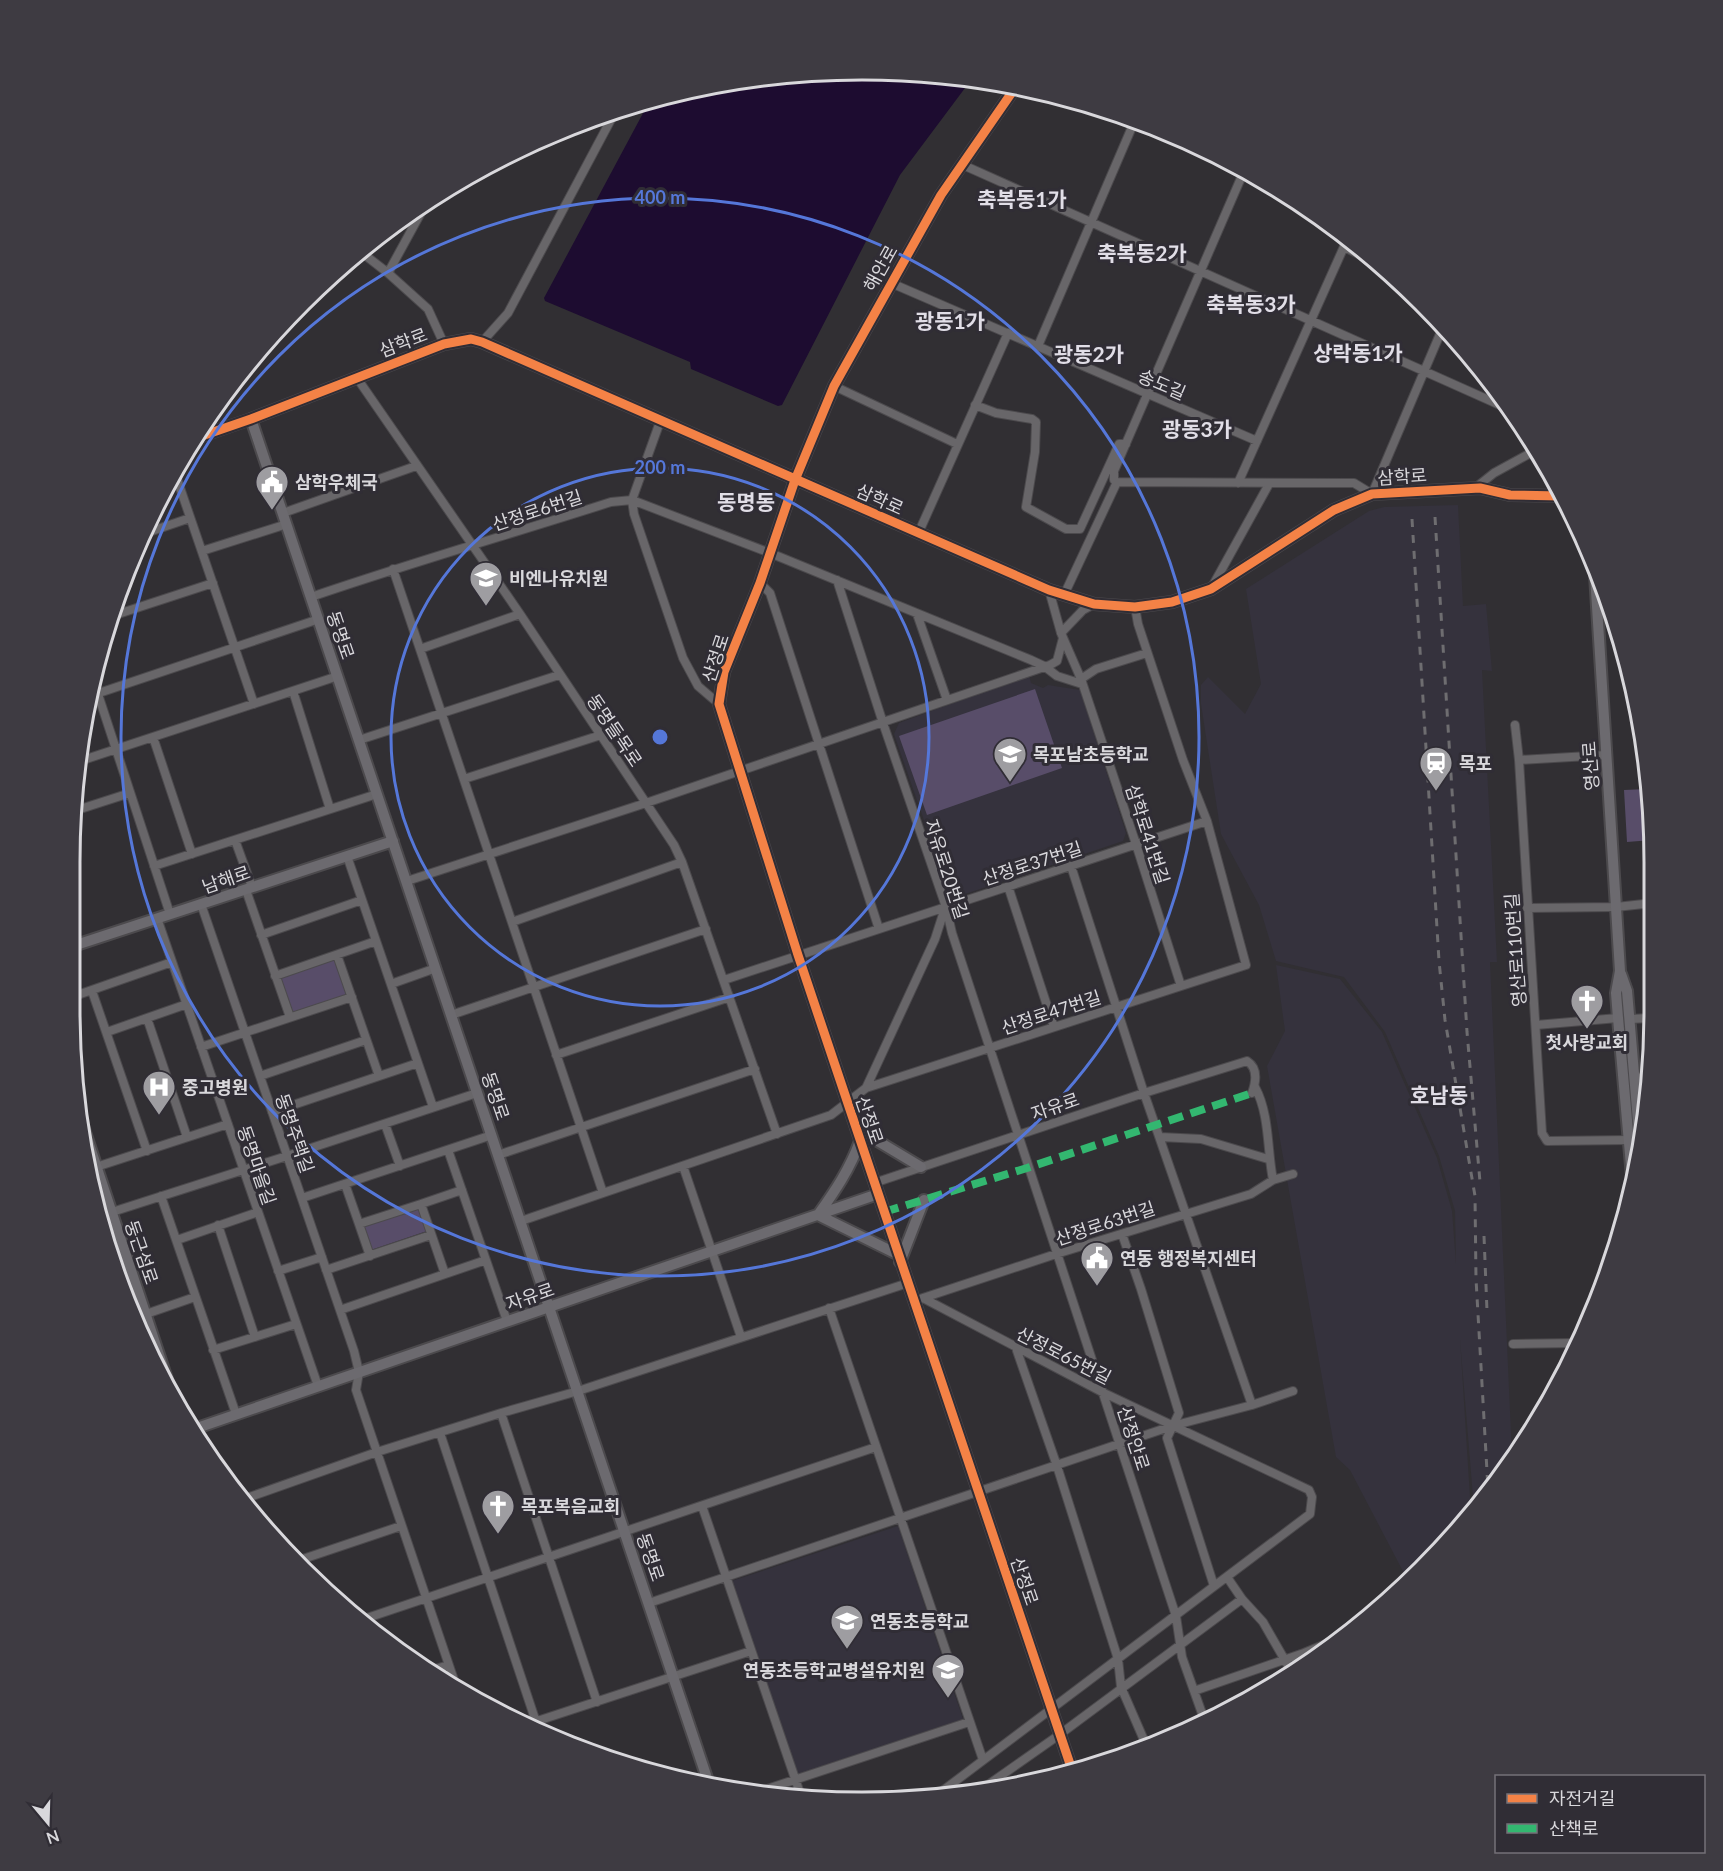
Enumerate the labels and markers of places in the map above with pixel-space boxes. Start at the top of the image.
public building icon: 삼학우체국 [254,464,290,511]
place label: 삼학우체국 [295,471,378,493]
school or university icon: 비엔나유치원 [468,560,504,607]
place label: 비엔나유치원 [509,567,608,589]
centre of rings [650,727,670,747]
school or university icon: 목포남초등학교 [992,736,1028,783]
place label: 목포남초등학교 [1033,743,1149,765]
station icon: 목포 [1418,745,1454,792]
place label: 목포 [1459,752,1492,774]
church icon: 첫사랑교회 [1569,983,1605,1030]
place label: 첫사랑교회 [1546,1031,1628,1053]
hospital icon: 중고병원 [141,1069,177,1116]
place label: 중고병원 [182,1076,248,1098]
public building icon: 연동 행정복지센터 [1079,1240,1115,1287]
place label: 연동 행정복지센터 [1120,1247,1257,1269]
church icon: 목포복음교회 [480,1488,516,1535]
place label: 목포복음교회 [521,1495,620,1517]
school or university icon: 연동초등학교 [829,1603,865,1650]
place label: 연동초등학교 [870,1610,969,1632]
school or university icon: 연동초등학교병설유치원 [930,1652,966,1699]
place label: 연동초등학교병설유치원 [743,1659,925,1681]

